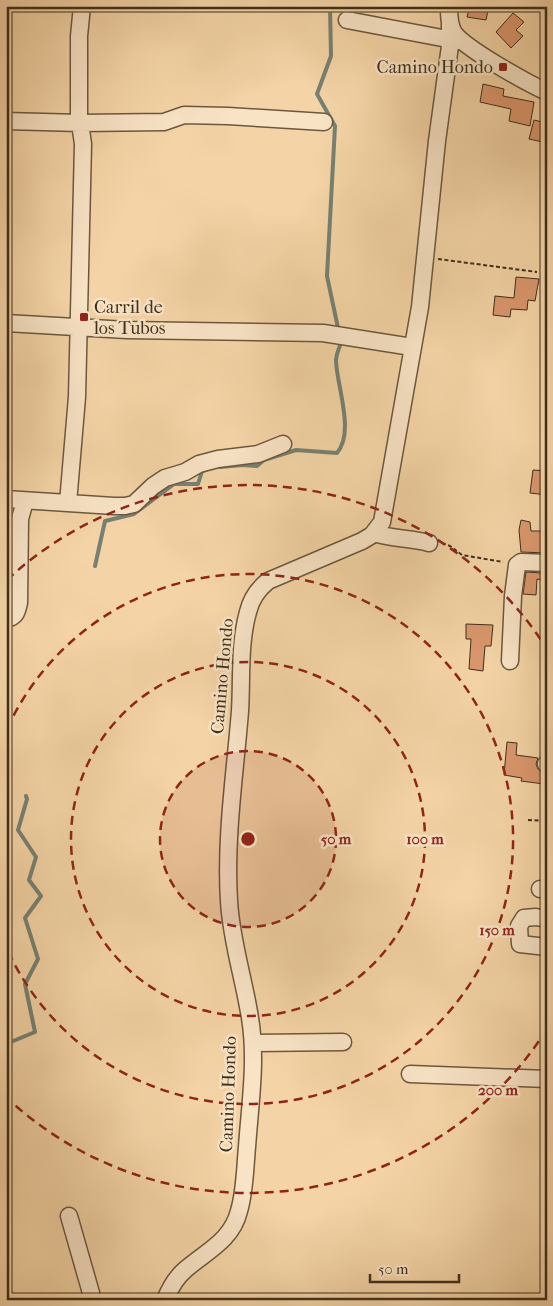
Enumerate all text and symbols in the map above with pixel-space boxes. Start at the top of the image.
place label: Camino Hondo [377,57,493,78]
marker: Camino Hondo [497,61,509,73]
place label: Carril de los Tubos [93,297,166,339]
marker: Carril de los Tubos [78,311,90,323]
street label: Camino Hondo [207,617,238,735]
centre of rings [239,830,257,848]
text: 50 m [321,830,352,848]
text: 100 m [406,830,444,848]
text: 150 m [479,921,515,939]
street label: Camino Hondo [216,1035,241,1153]
text: 200 m [478,1081,518,1099]
scale bar [370,1251,459,1283]
text: 50 m [378,1260,409,1278]

